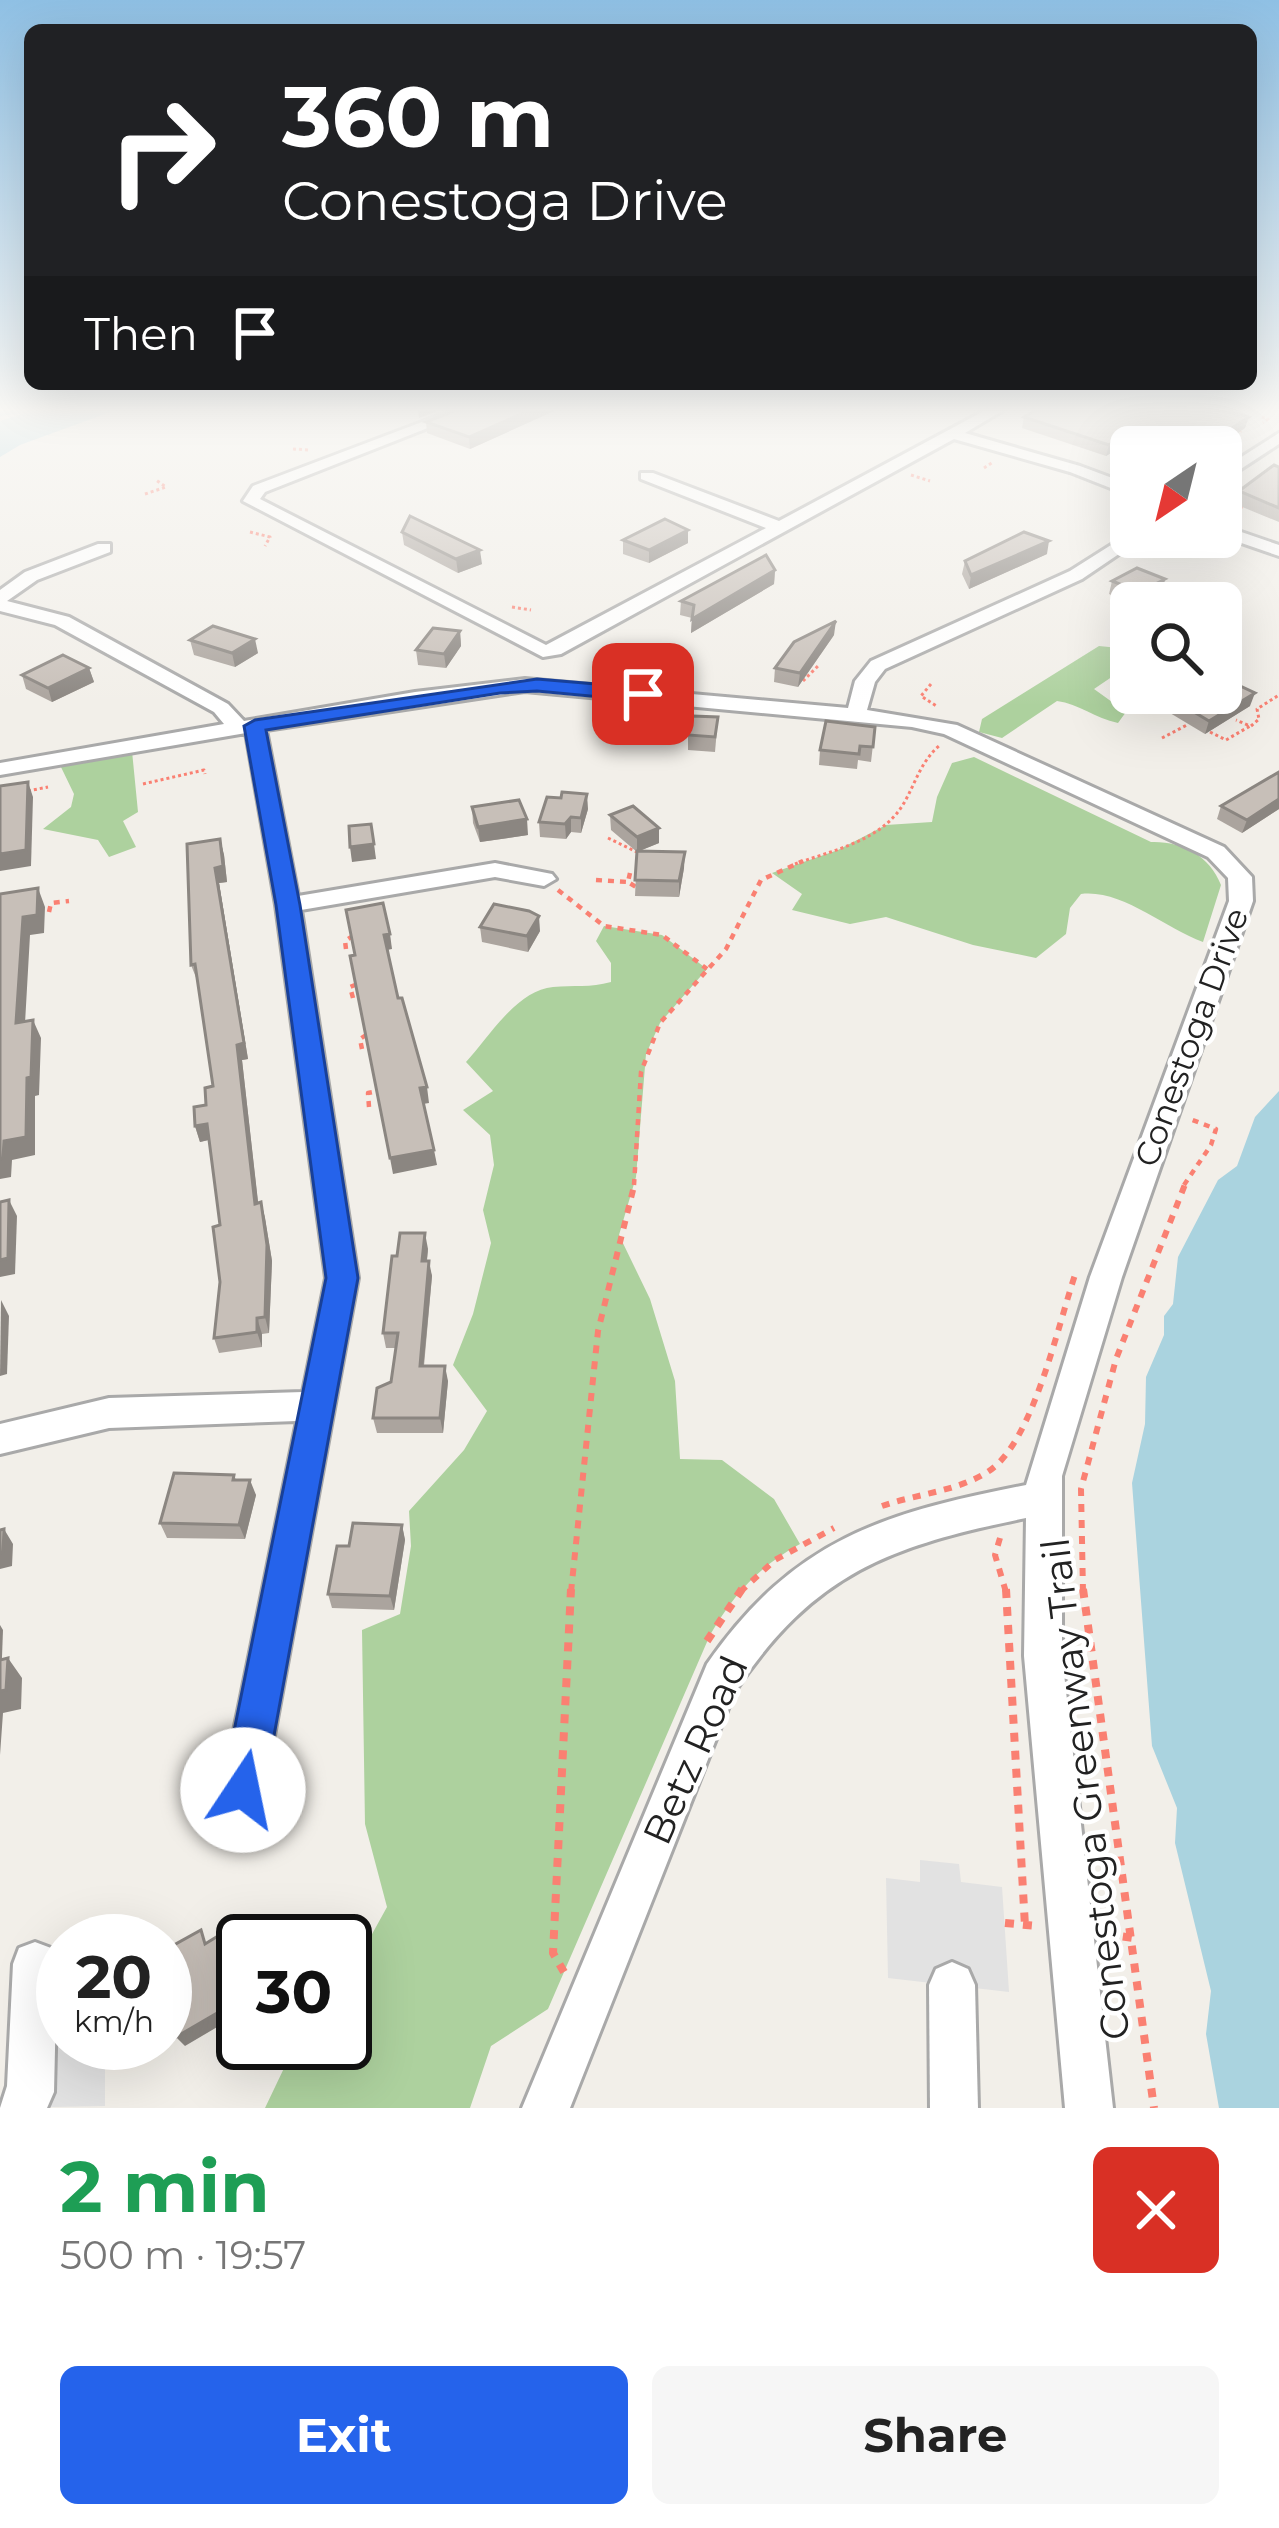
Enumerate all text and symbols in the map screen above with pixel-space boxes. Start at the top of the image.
text: 360 m [282,66,554,168]
icon: right [84,72,240,228]
text: Conestoga Drive [282,168,728,234]
icon: arrive [222,300,288,366]
text: Then [84,306,198,361]
north arrow [1110,426,1242,558]
map controls [1110,426,1242,714]
button: search [1110,582,1242,714]
pin [592,643,694,745]
icon: arrive [610,661,676,727]
street label: Conestoga Drive [1126,902,1256,1172]
street label: Conestoga Greenway Trail [1030,1535,1140,2043]
street label: Betz Road [632,1648,758,1852]
position arrow [180,1727,306,1853]
speed limit sign: 30 [216,1914,372,2070]
text: 20 [76,1940,152,2013]
text: km/h [74,2003,154,2040]
text: 2 min [60,2142,270,2230]
button: close [1093,2147,1219,2273]
text: 500 m · 19:57 [60,2231,306,2279]
button: Exit [60,2366,628,2504]
button: Share [652,2366,1219,2504]

